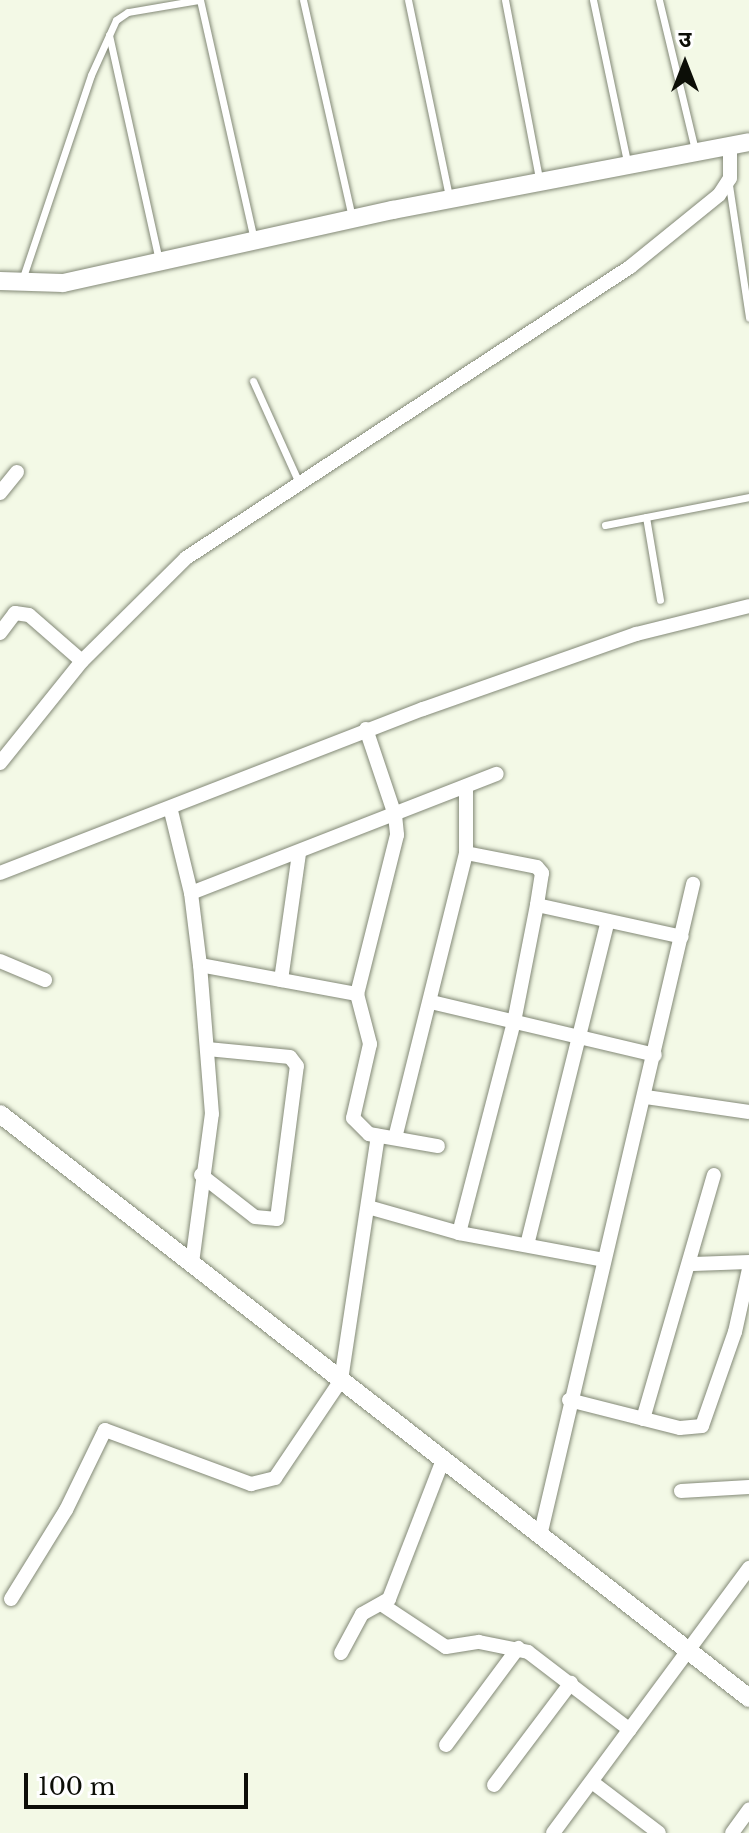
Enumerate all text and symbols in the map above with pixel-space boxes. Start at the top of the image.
north arrow [645,24,725,104]
text: उ [679,26,691,53]
scale bar [28,1757,252,1807]
text: 100 m [38,1772,116,1801]

